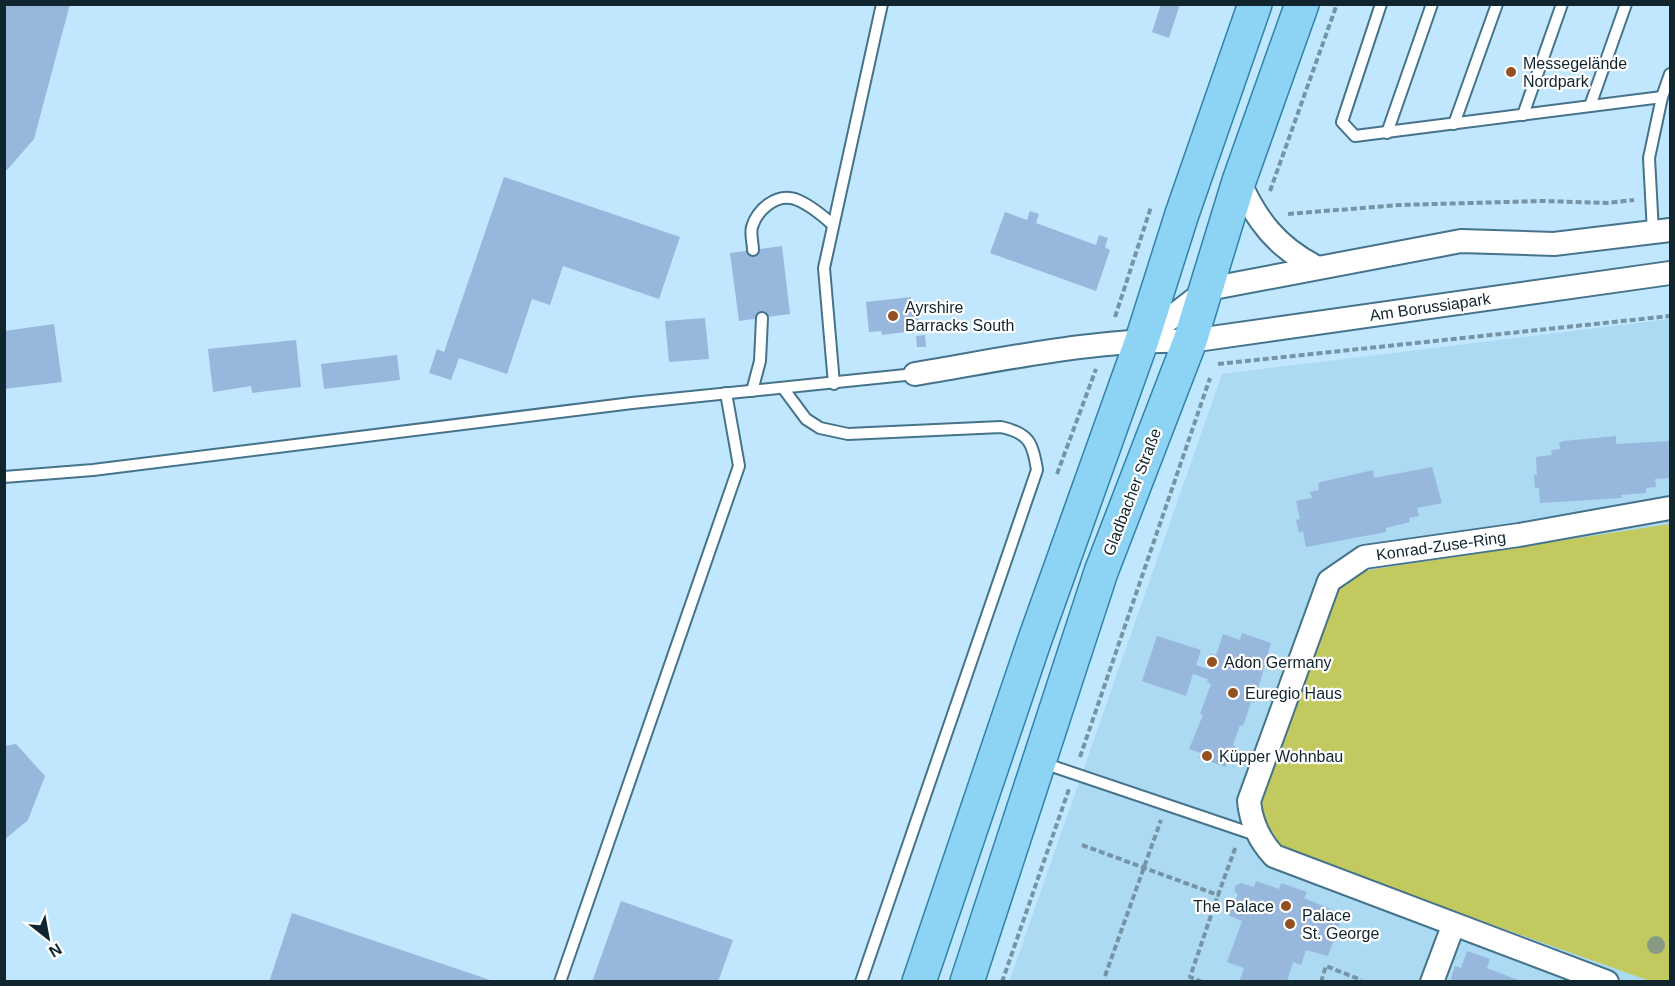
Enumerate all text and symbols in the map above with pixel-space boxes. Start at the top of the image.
place label: Messegelände Nordpark [1523,55,1627,90]
marker: Messegelände Nordpark [1504,65,1518,79]
street label: Am Borussiapark [1368,290,1492,324]
place label: Ayrshire Barracks South [905,299,1014,334]
marker: Ayrshire Barracks South [886,309,900,323]
street label: Gladbacher Straße [1100,426,1164,558]
street label: Konrad-Zuse-Ring [1375,528,1507,564]
place label: Adon Germany [1224,654,1332,671]
marker: Adon Germany [1205,655,1219,669]
place label: Euregio Haus [1245,685,1342,702]
marker: Euregio Haus [1226,686,1240,700]
place label: Küpper Wohnbau [1219,748,1343,765]
marker: Küpper Wohnbau [1200,749,1214,763]
place label: The Palace [1193,898,1274,915]
marker: The Palace [1279,899,1293,913]
place label: Palace St. George [1302,907,1379,942]
north arrow [18,908,78,968]
marker: Palace St. George [1283,917,1297,931]
text: N [46,940,65,961]

